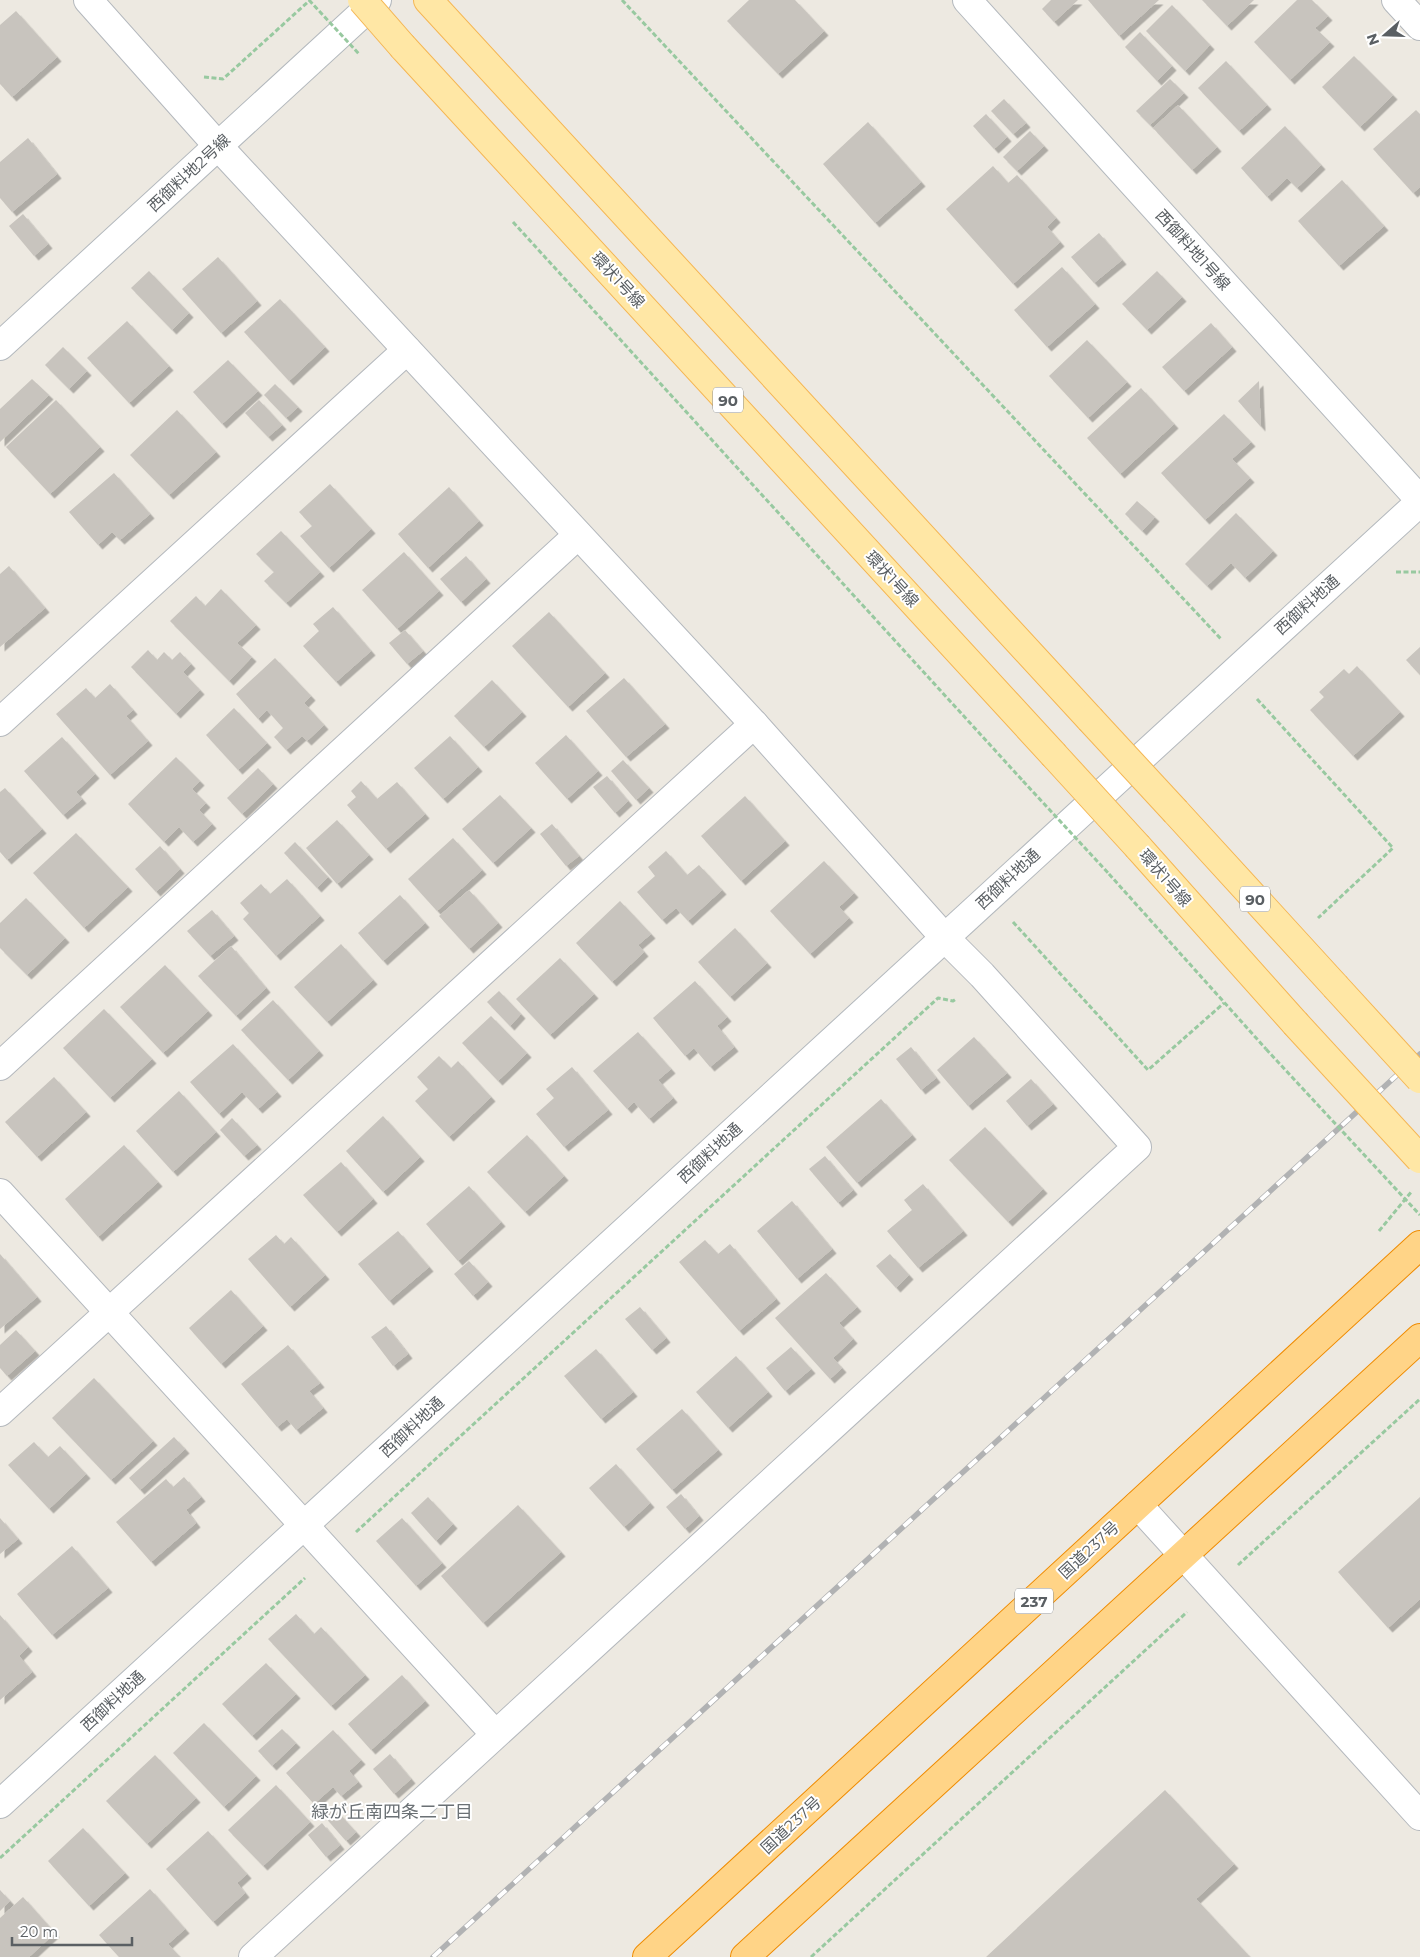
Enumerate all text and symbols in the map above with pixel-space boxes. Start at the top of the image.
north arrow [1360,10,1410,60]
text: N [1362,31,1383,48]
street label: 西御料地2号線 [144,130,234,216]
street label: 西御料地1号線 [1152,206,1234,294]
street label: 環状1号線 [587,248,649,312]
road number: 90 [713,388,743,412]
street label: 環状1号線 [861,547,923,611]
street label: 西御料地通 [1271,571,1343,639]
street label: 西御料地通 [972,845,1044,913]
street label: 環状1号線 [1135,845,1195,911]
road number: 90 [1240,886,1270,912]
street label: 西御料地通 [674,1119,746,1187]
street label: 西御料地通 [376,1393,448,1461]
street label: 国道237号 [1055,1517,1123,1583]
road number: 237 [1015,1588,1053,1614]
street label: 西御料地通 [77,1667,149,1735]
street label: 国道237号 [757,1792,825,1858]
district label: 緑が丘南四条二丁目 [311,1801,473,1823]
scale bar [12,1914,132,1946]
text: 20 m [20,1922,58,1941]

